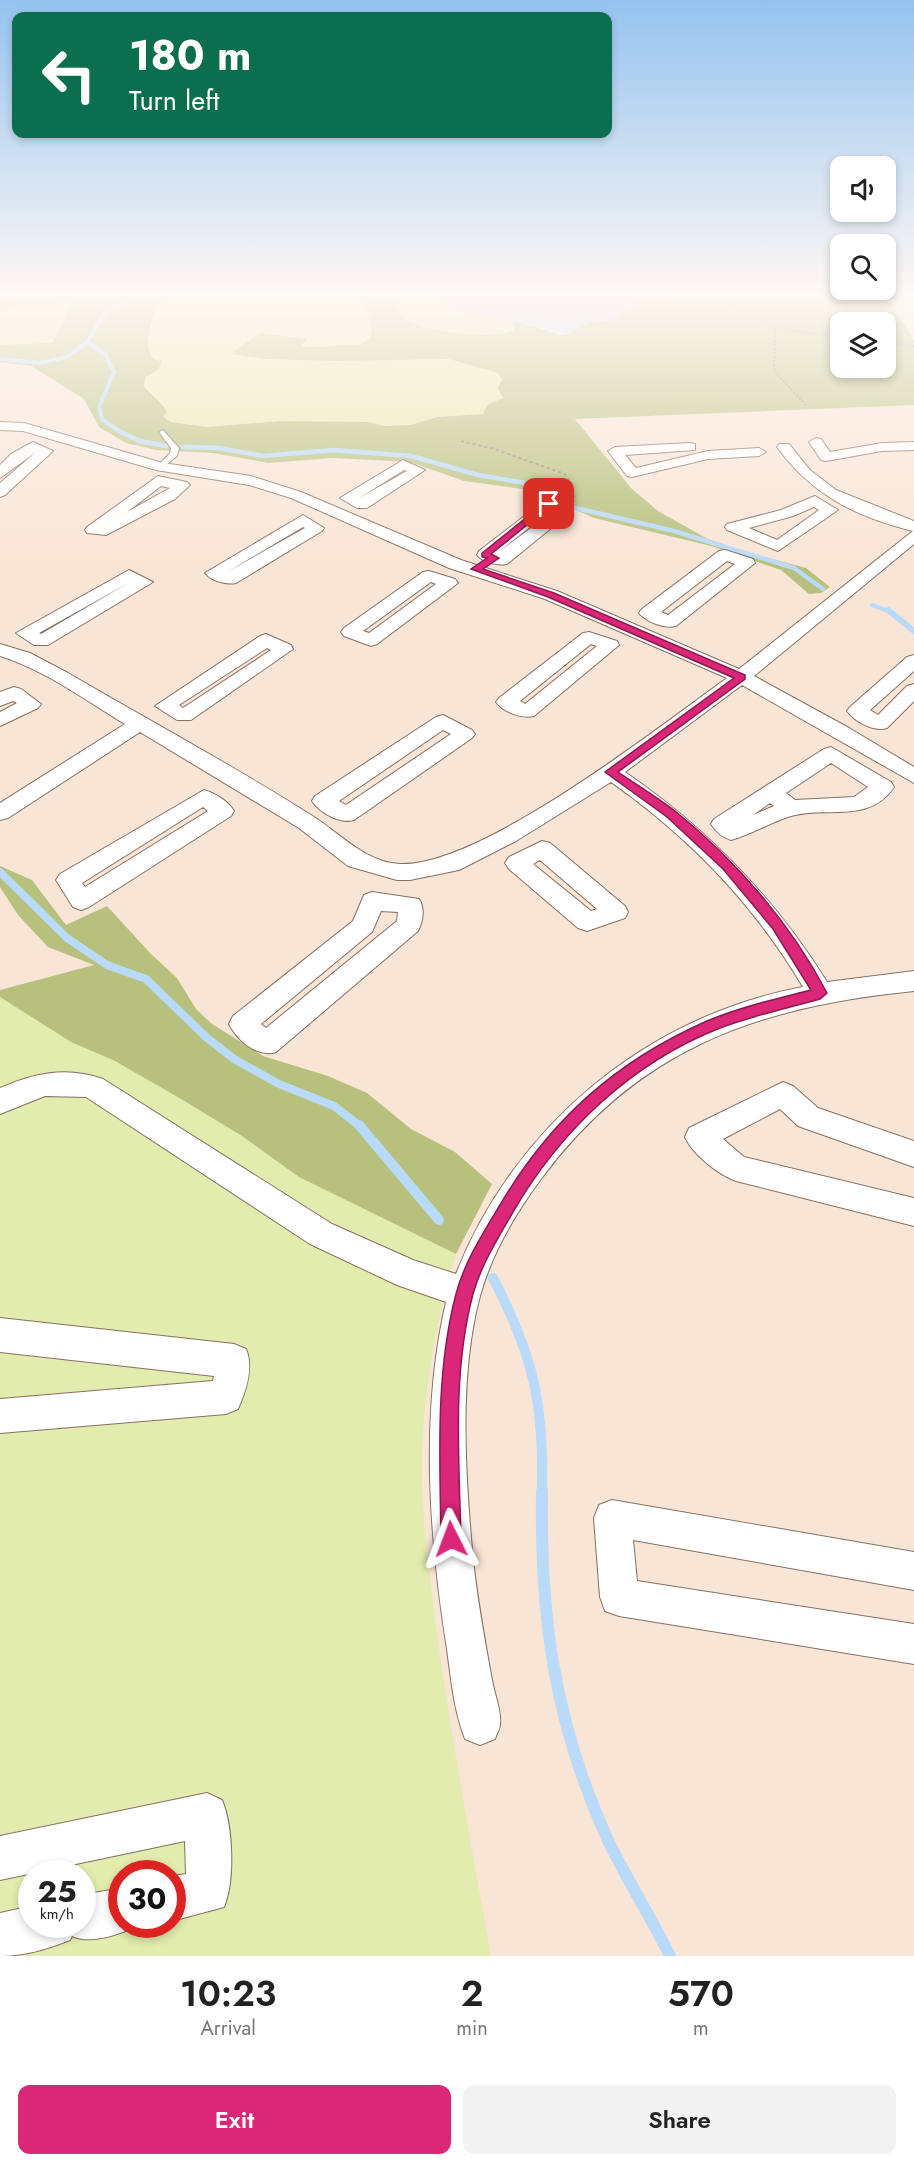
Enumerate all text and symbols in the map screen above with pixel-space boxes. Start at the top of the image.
text: 180 m [129,25,252,86]
icon: left [30,36,108,114]
text: Turn left [129,81,219,120]
map controls [830,156,896,378]
button: sound [830,156,896,222]
button: search [830,234,896,300]
button: layers [830,312,896,378]
pin [523,478,574,529]
icon: arrive [532,487,565,520]
position arrow [419,1507,483,1571]
speed limit sign: 30 [108,1860,186,1938]
text: 25 [37,1870,77,1913]
text: km/h [40,1903,74,1925]
text: 10:23 [180,1967,276,2019]
text: 2 [461,1967,483,2019]
text: 570 [668,1967,734,2019]
text: Arrival [201,2014,256,2043]
text: min [456,2014,488,2043]
text: m [693,2014,709,2043]
button: Exit [18,2085,451,2154]
button: Share [463,2085,896,2154]

